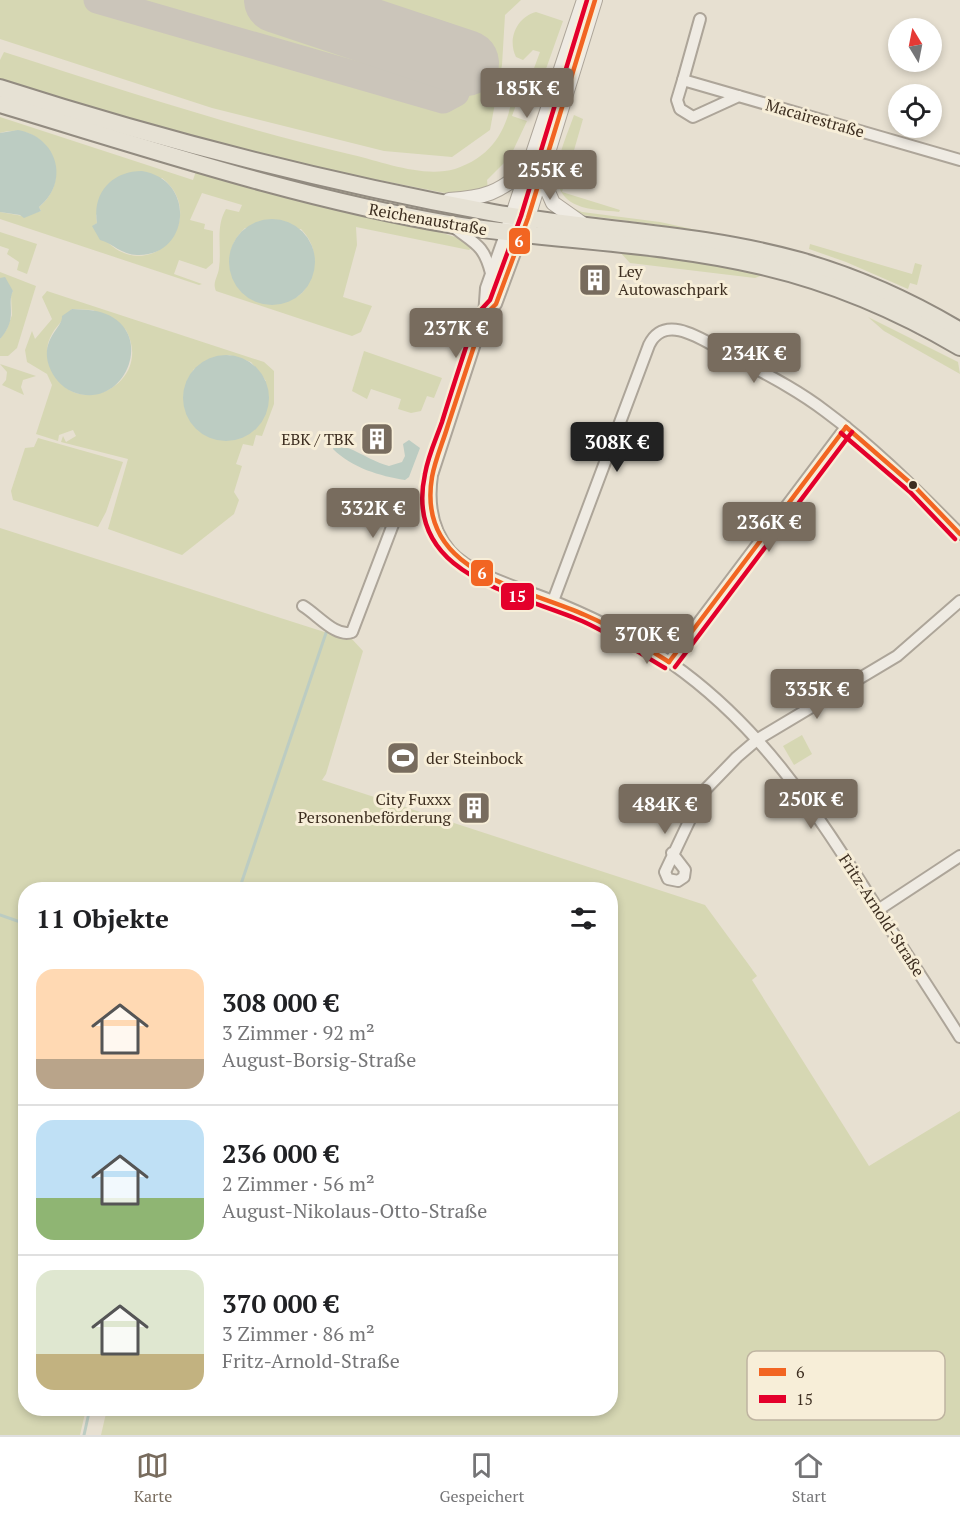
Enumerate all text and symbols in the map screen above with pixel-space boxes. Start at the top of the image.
north arrow [888,18,942,72]
map controls [888,18,942,138]
pin: 185K € [478,68,576,119]
text: 185K € [495,74,559,101]
button: locate [888,84,942,138]
street label: Macairestraße [763,93,867,143]
pin: 255K € [501,150,599,201]
text: 255K € [518,156,582,183]
street label: Reichenaustraße [367,198,489,240]
line badge: 6 [508,227,531,255]
text: 6 [514,230,524,252]
place label: Ley Autowaschpark [618,260,728,300]
building icon: Ley Autowaschpark [577,262,613,298]
pin: 237K € [407,308,505,359]
text: 237K € [424,314,488,341]
pin: 234K € [705,333,803,384]
text: 234K € [722,339,786,366]
building icon: EBK / TBK [359,421,395,457]
pin: 308K € [568,422,666,473]
place label: EBK / TBK [281,428,355,450]
text: 308K € [585,428,649,455]
unlabelled marker [907,479,919,491]
pin: 332K € [324,488,422,539]
text: 332K € [341,494,405,521]
pin: 236K € [720,502,818,553]
text: 236K € [737,508,801,535]
line badge: 6 [470,559,494,587]
text: 6 [477,562,487,584]
line badge: 15 [500,582,535,611]
text: 15 [508,585,526,607]
pin: 370K € [598,614,696,665]
text: 370K € [615,620,679,647]
pin: 335K € [768,669,866,720]
text: 335K € [785,675,849,702]
sports icon: der Steinbock [385,740,421,776]
place label: der Steinbock [426,747,524,769]
pin: 250K € [762,779,860,830]
pin: 484K € [616,784,714,835]
text: 250K € [779,785,843,812]
place label: City Fuxxx Personenbeförderung [298,788,452,828]
building icon: City Fuxxx Personenbeförderung [456,790,492,826]
text: 484K € [633,790,697,817]
street label: Fritz-Arnold-Straße [834,849,930,981]
text: 11 Objekte [36,901,169,935]
icon: filters [567,902,600,935]
text: 308 000 € [222,985,339,1019]
icon: home [84,993,156,1065]
text: 3 Zimmer · 92 m² [222,1019,375,1046]
text: August-Borsig-Straße [222,1046,416,1073]
text: 236 000 € [222,1136,339,1170]
icon: home [84,1144,156,1216]
text: 2 Zimmer · 56 m² [222,1170,375,1197]
text: August-Nikolaus-Otto-Straße [222,1197,487,1224]
text: 370 000 € [222,1286,339,1320]
icon: home [84,1294,156,1366]
text: 3 Zimmer · 86 m² [222,1320,375,1347]
text: Fritz-Arnold-Straße [222,1347,400,1374]
legend [747,1351,945,1420]
text: 6 [796,1361,805,1383]
text: 15 [796,1388,813,1410]
tab: Karte [134,1449,172,1507]
tab: Gespeichert [439,1449,524,1507]
tab: Start [792,1449,826,1507]

